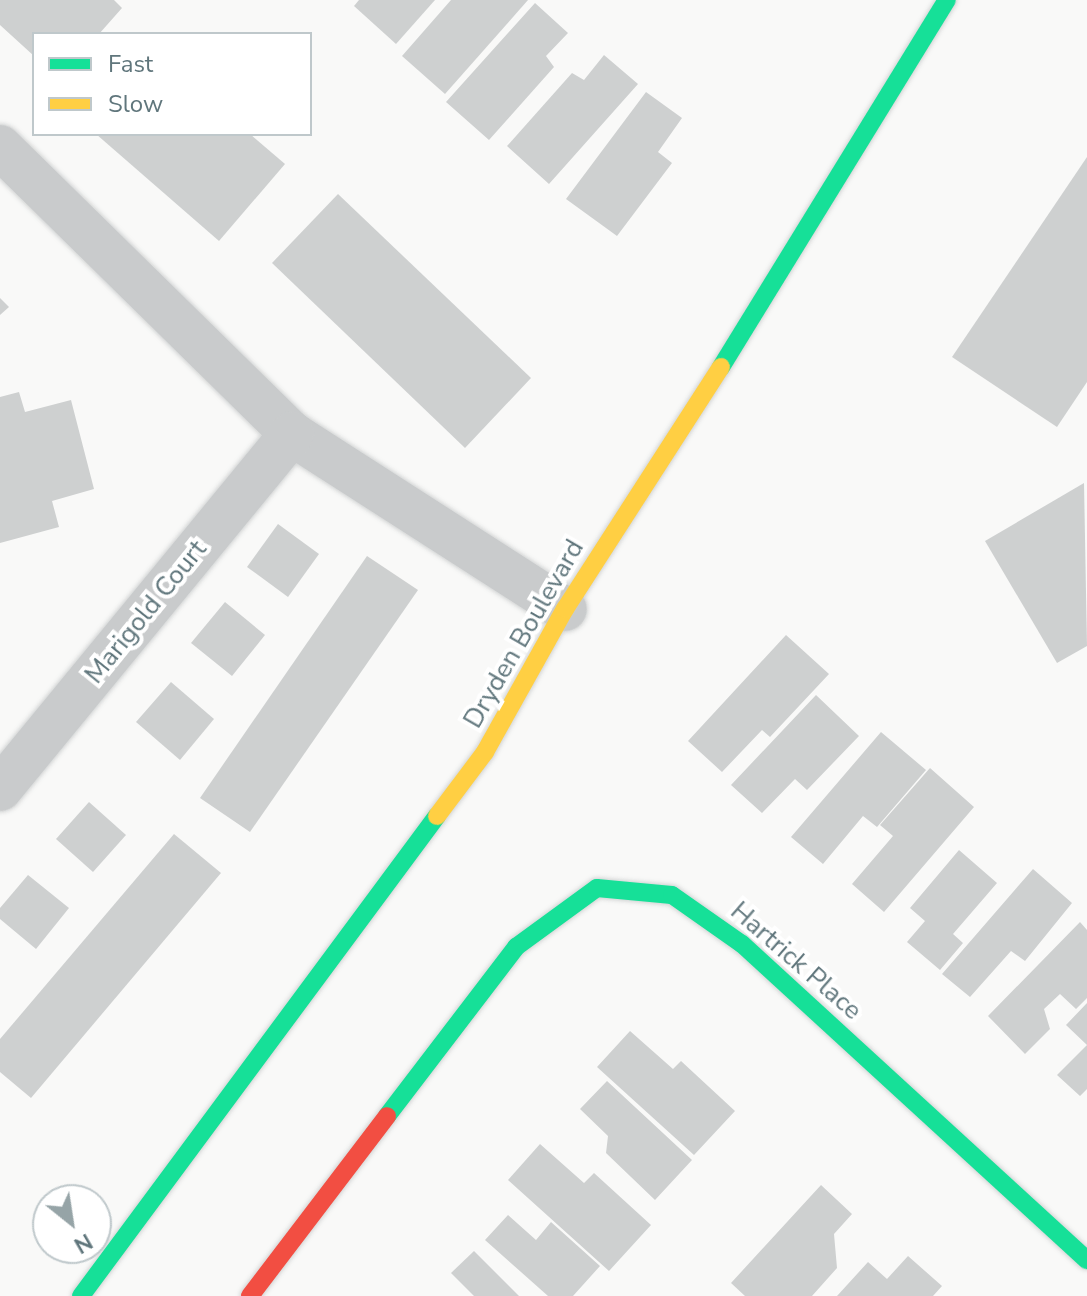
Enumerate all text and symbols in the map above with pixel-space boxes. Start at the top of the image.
legend [32,32,312,136]
text: Fast [108,48,153,80]
text: Slow [108,88,163,120]
street label: Marigold Court [79,534,213,690]
street label: Dryden Boulevard [457,534,591,734]
street label: Hartrick Place [724,896,868,1026]
north arrow [32,1184,112,1264]
text: N [68,1226,98,1260]

